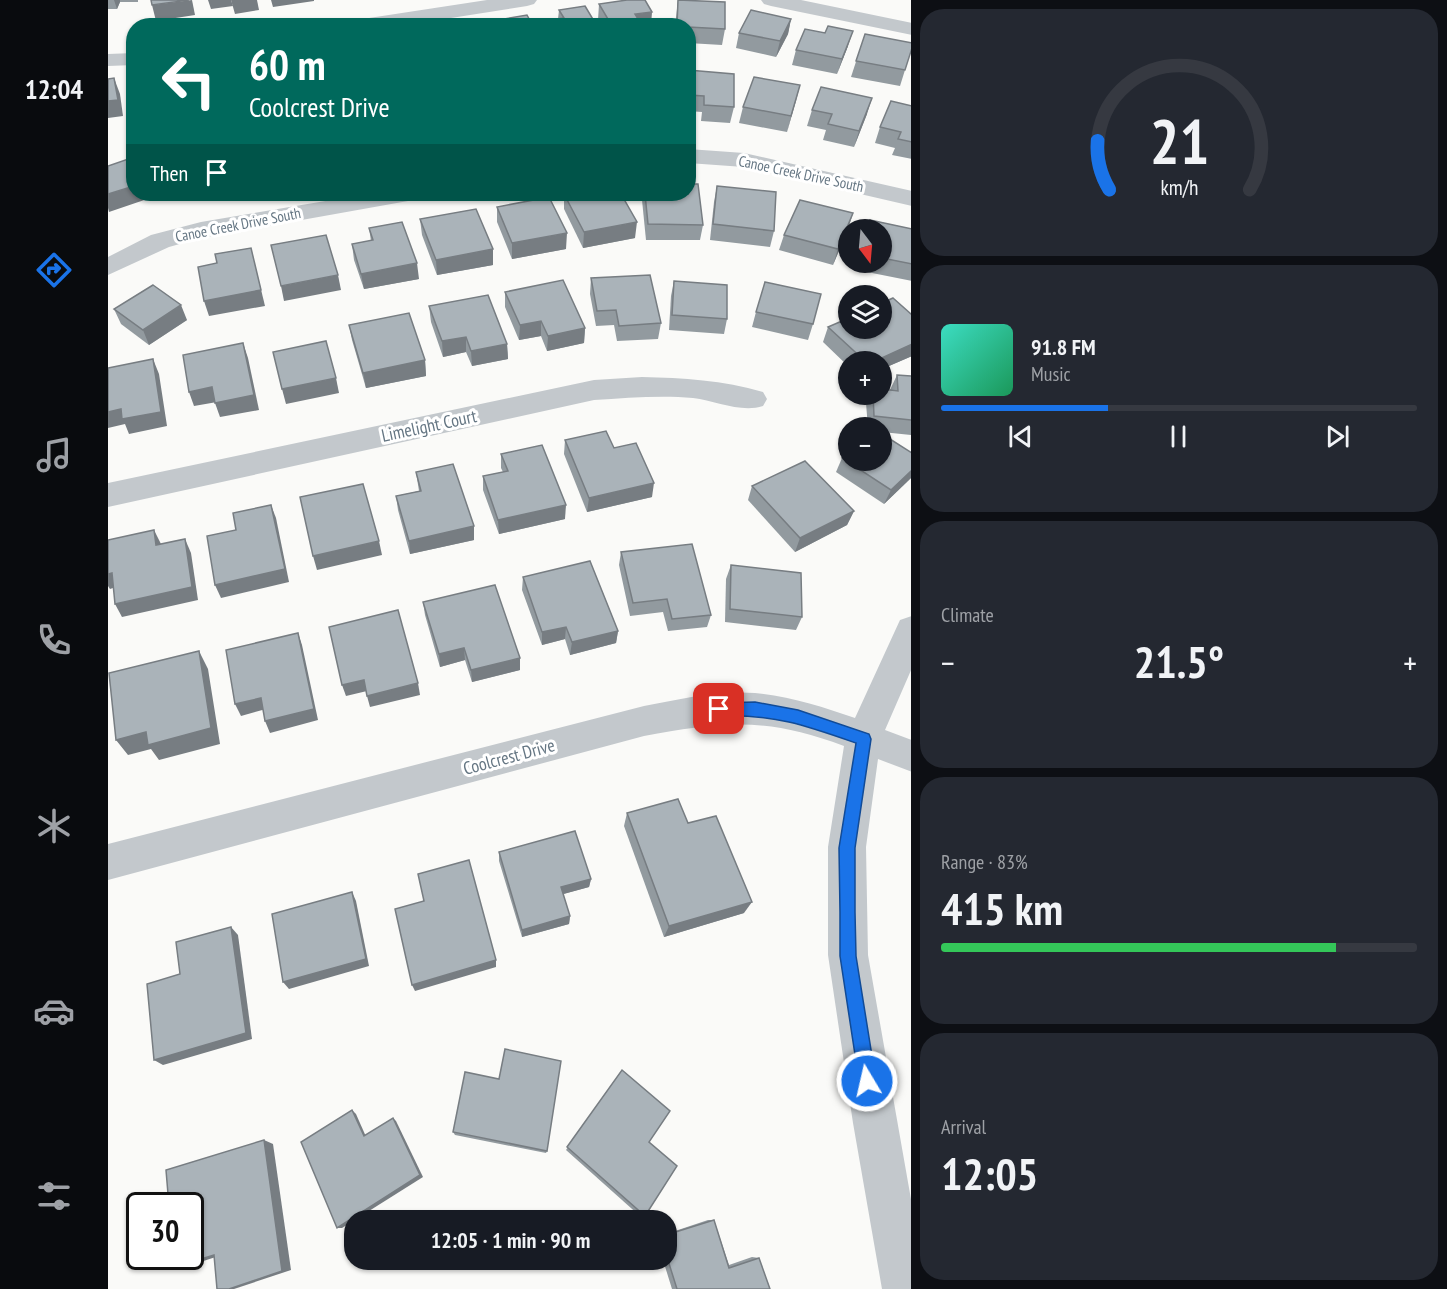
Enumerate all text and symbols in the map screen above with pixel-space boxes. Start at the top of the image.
text: 60 m [249,37,326,92]
icon: left [150,42,228,120]
text: 12:04 [25,72,83,106]
text: Coolcrest Drive [249,90,390,124]
text: 21 [1149,100,1209,181]
street label: Canoe Creek Drive South [737,151,865,196]
icon: arrive [200,156,233,189]
text: Then [150,159,188,187]
text: km/h [1160,173,1198,201]
street label: Canoe Creek Drive South [174,203,302,246]
north arrow [838,219,892,273]
map controls [838,219,892,471]
icon: directions [33,249,75,291]
button: layers [838,285,892,339]
text: 91.8 FM [1031,333,1096,361]
button: + [838,351,892,405]
text: Music [1031,361,1071,387]
street label: Limelight Court [379,404,479,447]
button: − [838,417,892,471]
icon: previous [1004,420,1037,453]
icon: pause [1162,420,1195,453]
icon: next [1321,420,1354,453]
icon: music [33,434,75,476]
text: Climate [941,602,994,628]
icon: phone [33,619,75,661]
text: 21.5° [1134,632,1224,690]
text: − [941,641,955,684]
text: + [1403,641,1417,684]
pin [693,683,744,734]
icon: arrive [702,692,735,725]
street label: Coolcrest Drive [461,733,557,780]
icon: climate [33,805,75,847]
text: Range · 83% [941,849,1028,875]
text: 415 km [941,879,1063,937]
icon: car [33,990,75,1032]
position arrow [835,1049,899,1113]
text: Arrival [941,1114,986,1140]
text: 12:05 [941,1144,1038,1202]
icon: filters [33,1175,75,1217]
speed limit sign: 30 [126,1192,204,1270]
text: 12:05 · 1 min · 90 m [431,1226,590,1254]

